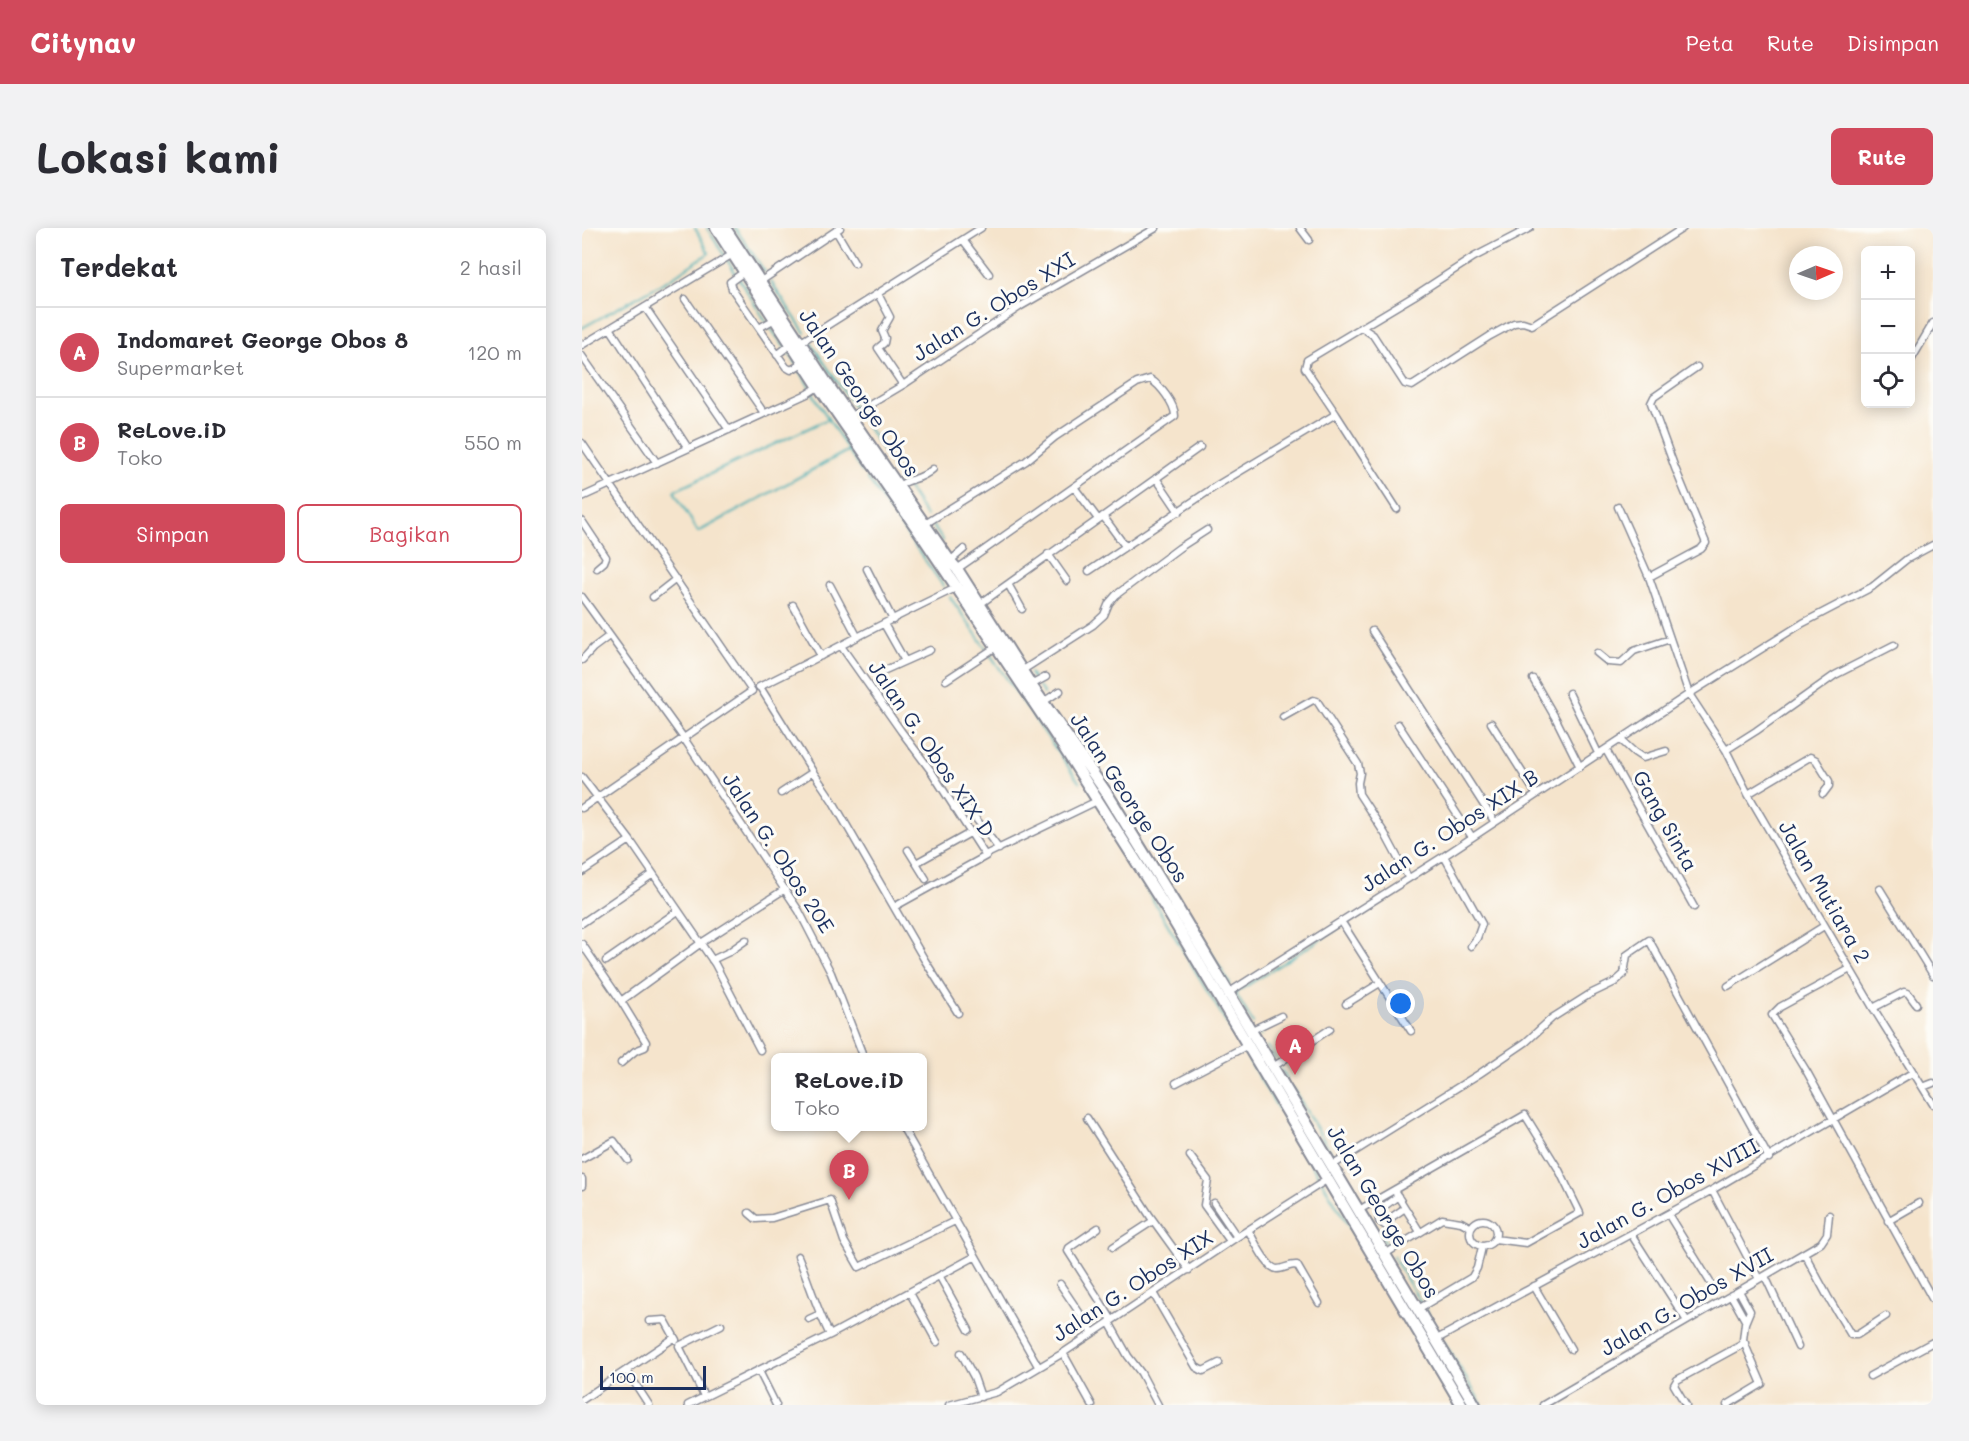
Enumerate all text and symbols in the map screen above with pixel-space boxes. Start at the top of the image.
text: Citynav [30,24,136,60]
text: Peta [1686,29,1734,56]
text: Rute [1767,29,1814,56]
text: Disimpan [1847,29,1939,56]
button: Rute [1831,128,1933,185]
text: Lokasi kami [36,129,281,184]
street label: Jalan G. Obos XXI [907,245,1079,367]
north arrow [1789,246,1843,300]
map controls [1861,246,1915,408]
button: + [1861,246,1915,300]
text: Terdekat [60,250,178,284]
text: 2 hasil [460,254,522,280]
button: − [1861,300,1915,354]
street label: Jalan George Obos [794,303,927,482]
text: Indomaret George Obos 8 [117,325,408,354]
text: A [73,339,86,365]
text: 120 m [467,339,522,365]
text: Supermarket [117,354,244,380]
button: locate [1861,354,1915,408]
text: ReLove.iD [117,415,226,444]
text: B [73,429,86,455]
text: 550 m [464,429,522,455]
text: Toko [117,444,162,470]
button: Simpan [60,504,285,563]
button: Bagikan [297,504,522,563]
street label: Jalan G. Obos XIX D [863,655,1001,842]
street label: Jalan George Obos [1065,707,1195,887]
street label: Jalan G. Obos XIX B [1355,762,1543,897]
street label: Gang Sinta [1628,765,1705,876]
street label: Jalan G. Obos 20E [717,767,841,937]
street label: Jalan Mutiara 2 [1774,815,1877,967]
your location [1386,989,1415,1018]
pin: A [1276,1026,1314,1075]
popup [771,1053,927,1131]
text: ReLove.iD [794,1065,904,1094]
text: Toko [794,1094,840,1120]
street label: Jalan George Obos [1322,1120,1447,1303]
street label: Jalan G. Obos XVIII [1571,1131,1763,1254]
pin: B [830,1150,868,1200]
street label: Jalan G. Obos XIX [1047,1223,1218,1347]
street label: Jalan G. Obos XVII [1595,1240,1777,1361]
scale bar [600,1363,706,1390]
text: 100 m [609,1366,654,1387]

